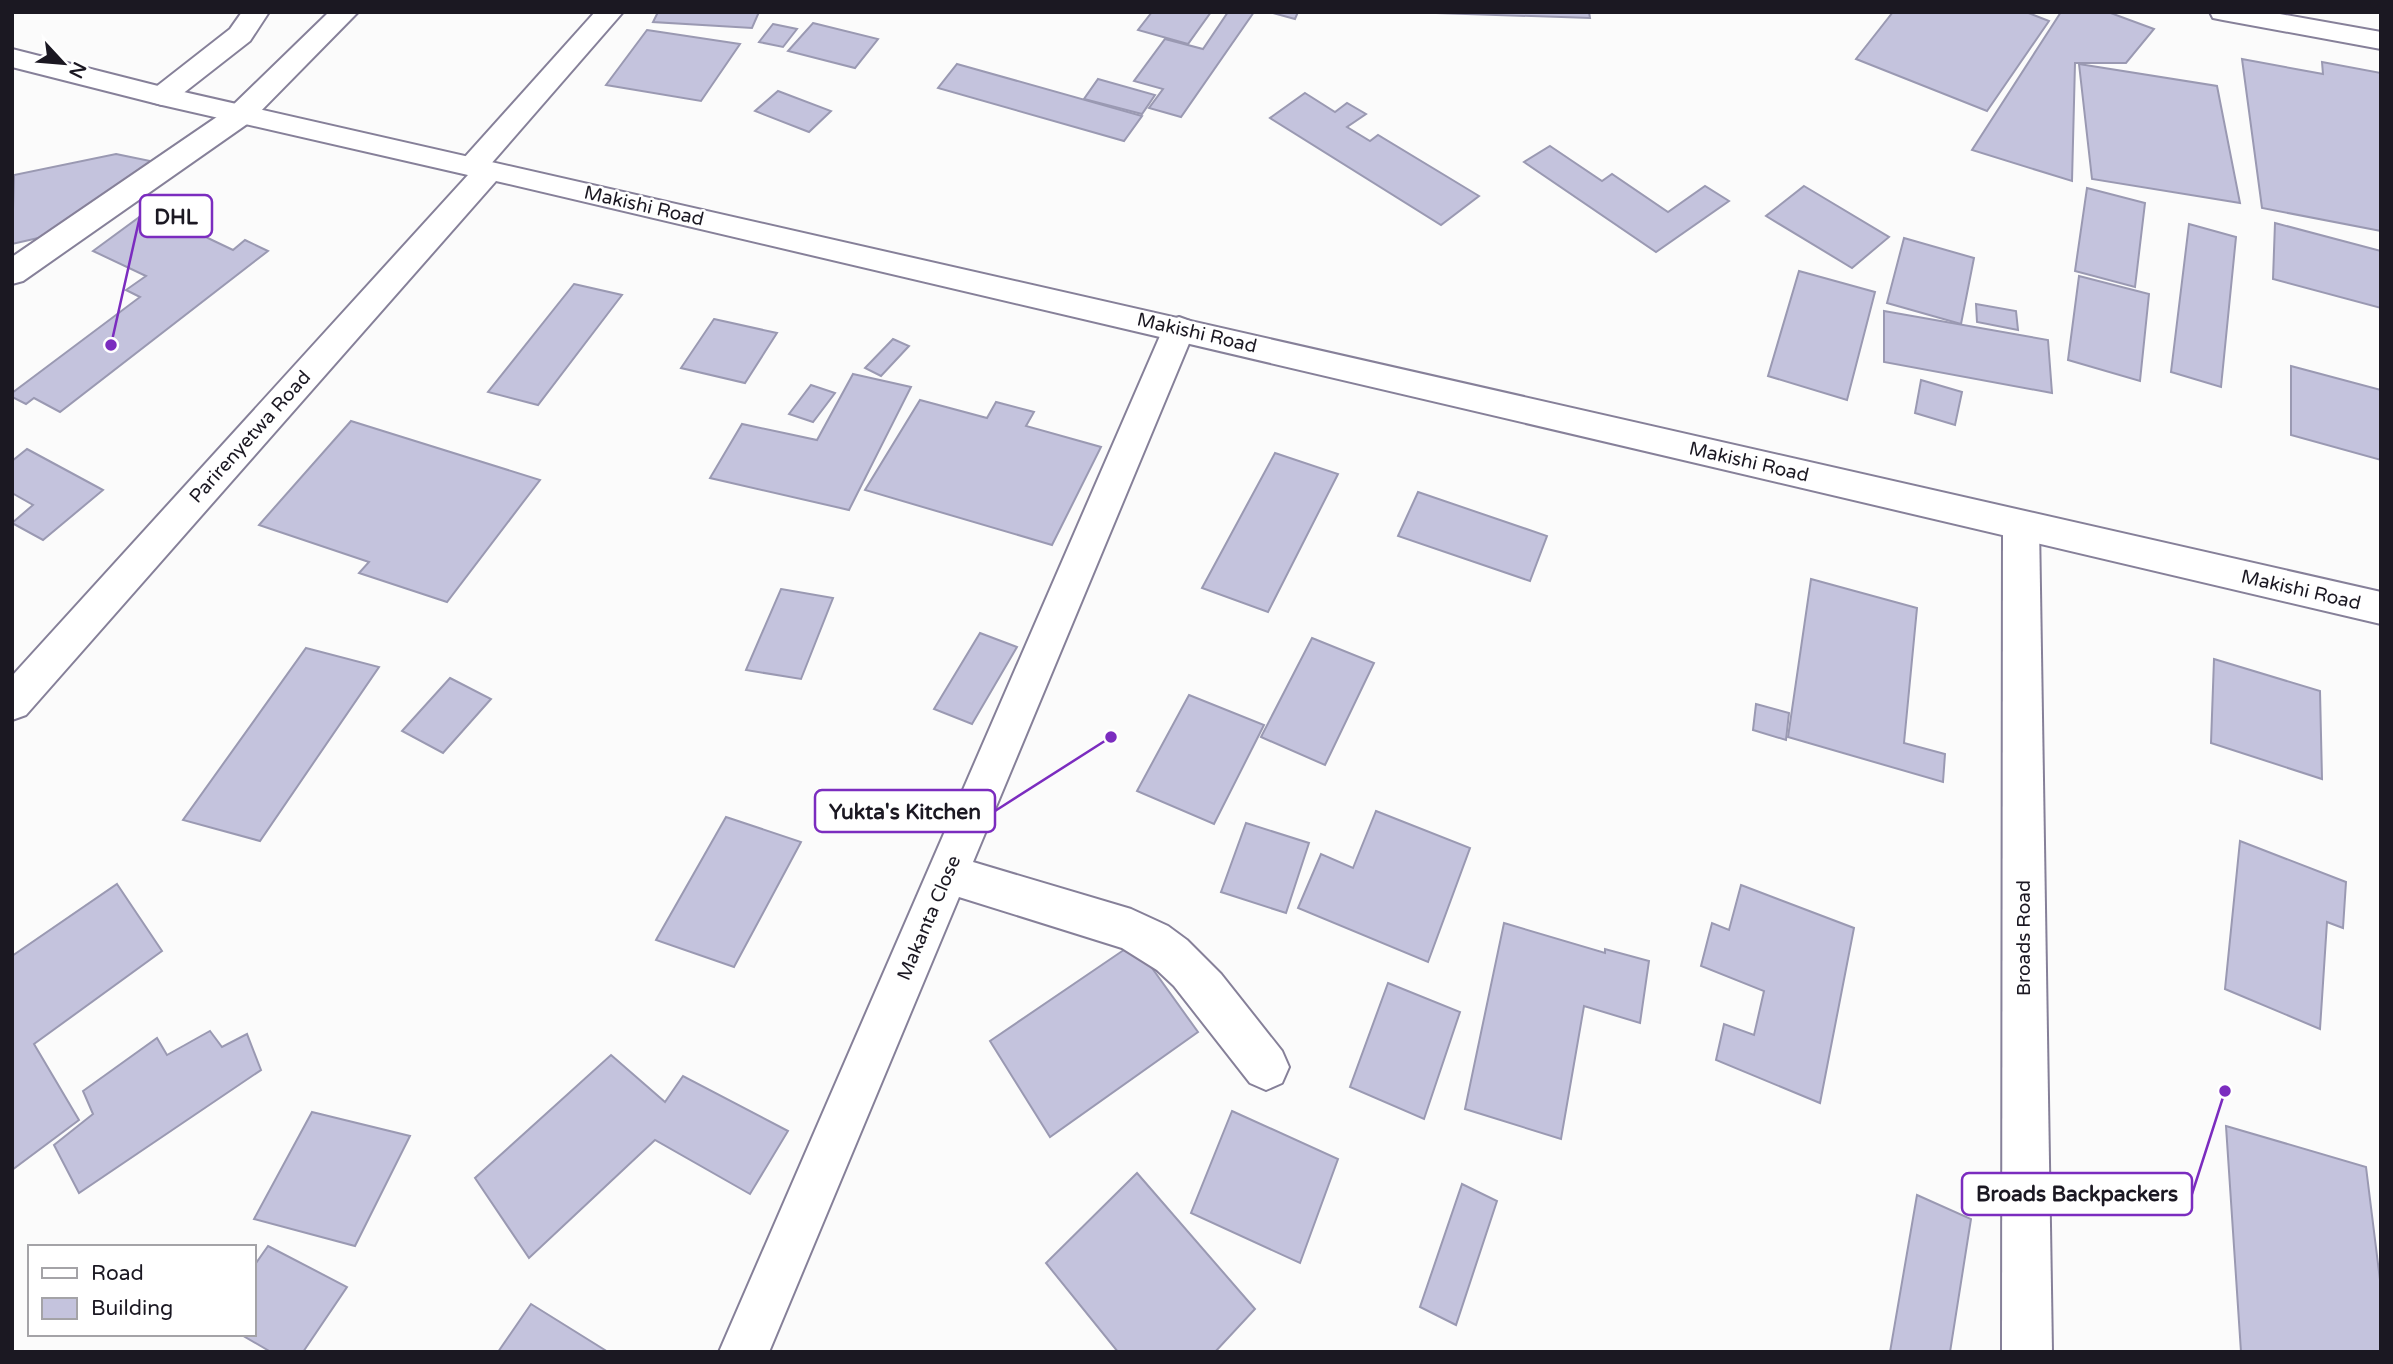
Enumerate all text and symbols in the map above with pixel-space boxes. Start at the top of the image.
north arrow [28,28,98,98]
text: N [64,58,91,82]
street label: Makishi Road [582,182,706,230]
callout: DHL [140,195,212,237]
text: DHL [154,205,199,230]
street label: Makishi Road [1135,309,1259,357]
street label: Parirenyetwa Road [185,366,315,508]
street label: Makishi Road [1687,438,1811,486]
street label: Makishi Road [2239,566,2363,614]
callout: Yukta's Kitchen [815,790,995,832]
text: Yukta's Kitchen [829,800,981,825]
street label: Makanta Close [893,852,965,984]
street label: Broads Road [2013,880,2035,996]
callout: Broads Backpackers [1962,1173,2192,1215]
text: Broads Backpackers [1976,1182,2178,1207]
legend [28,1245,256,1336]
text: Road [91,1261,144,1286]
text: Building [91,1296,173,1321]

